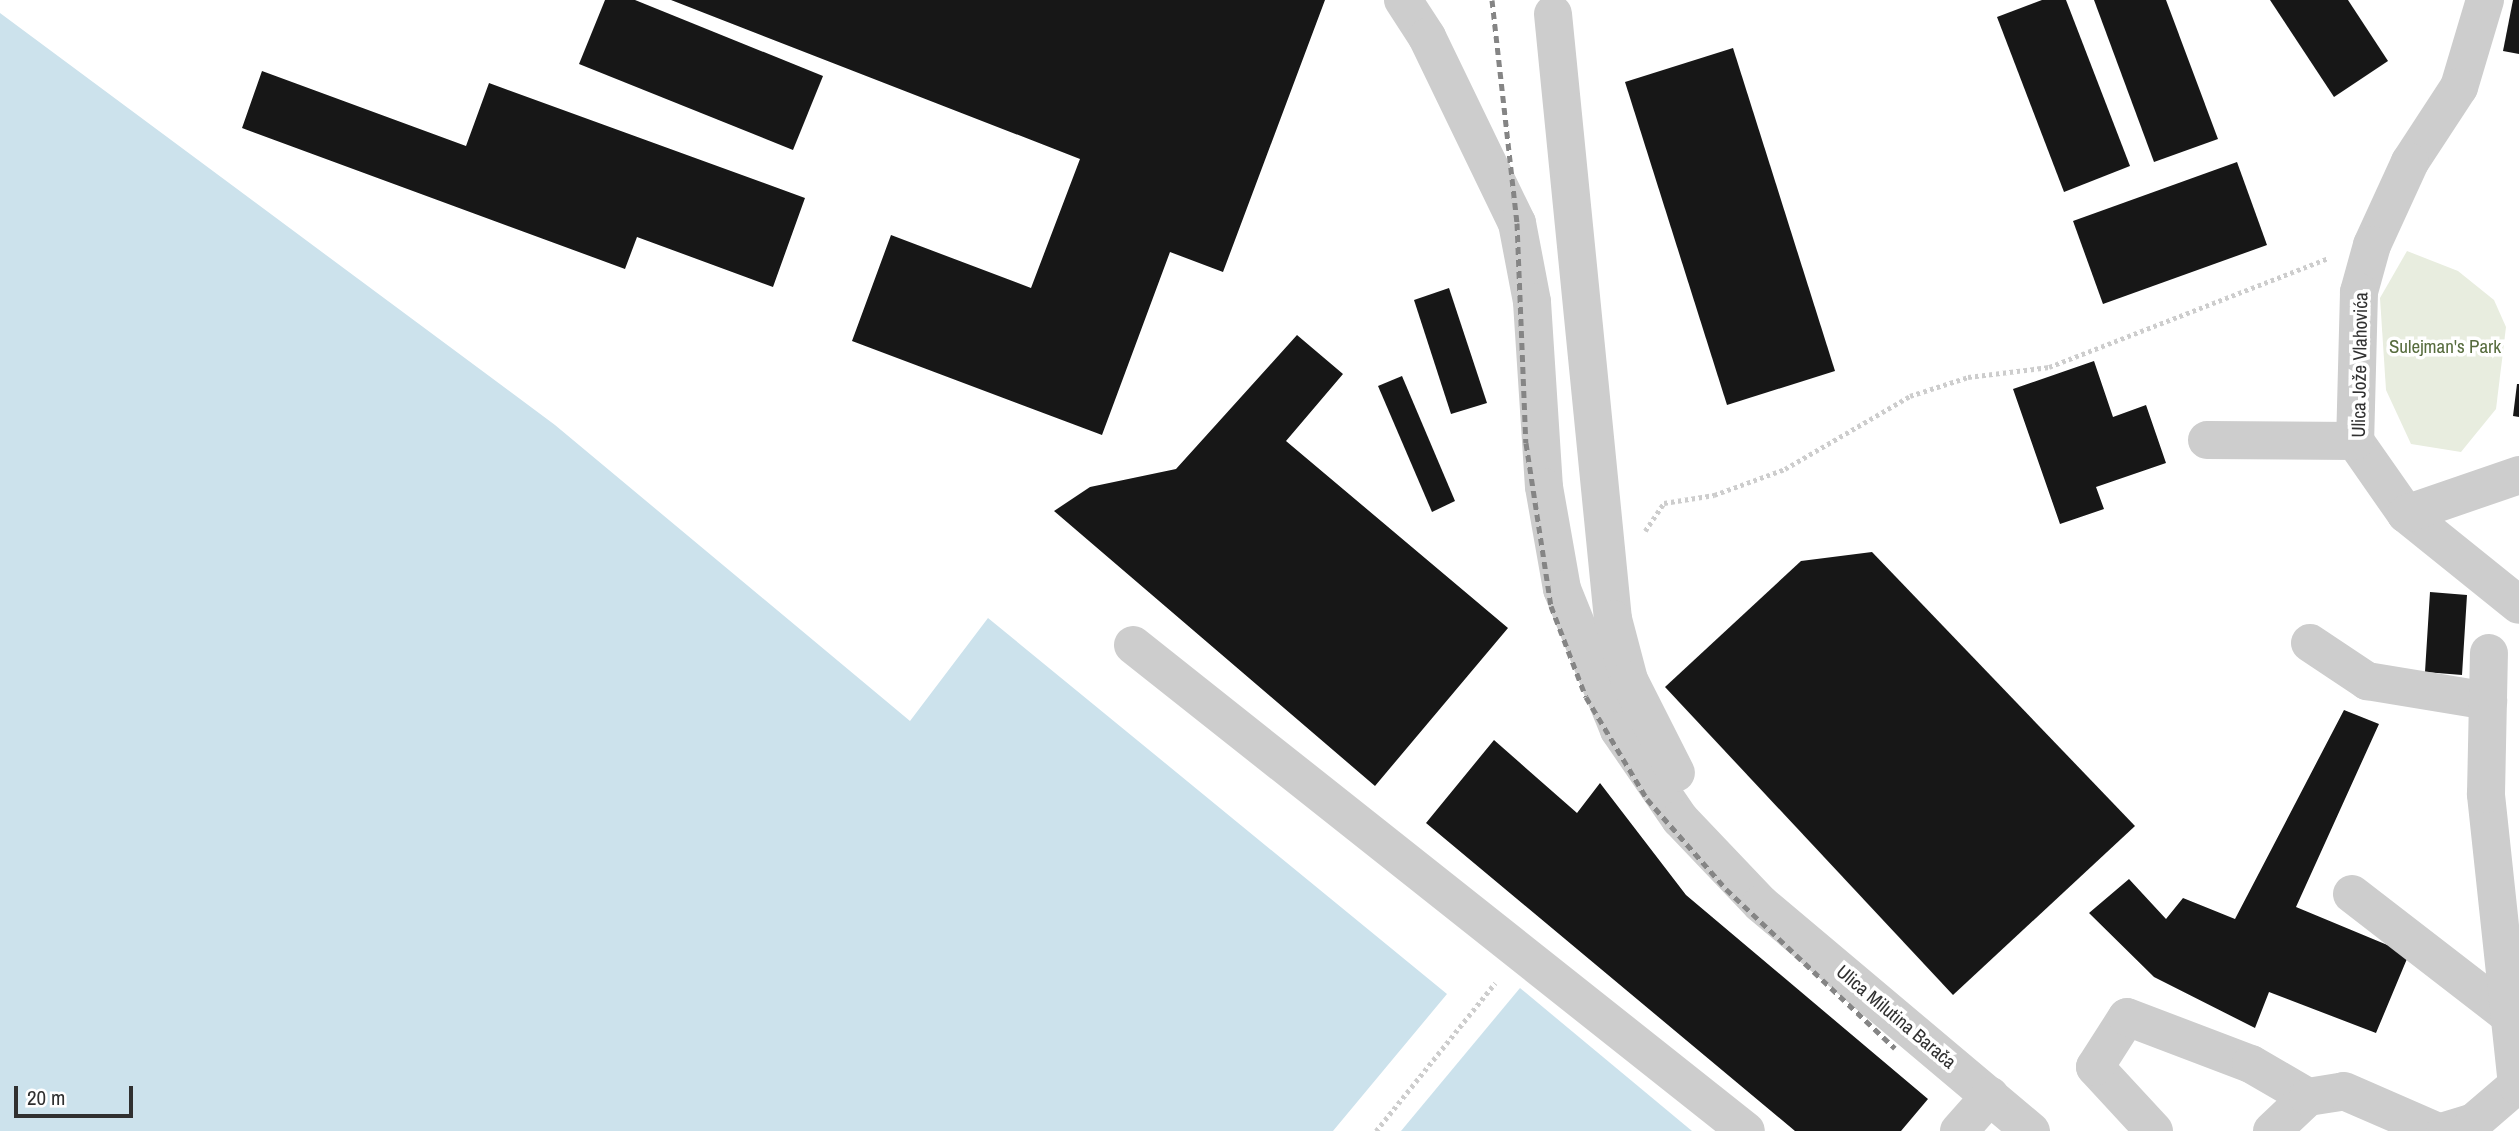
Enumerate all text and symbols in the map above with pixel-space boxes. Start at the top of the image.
street label: Ulica Jože Vlahovića [2347,292,2373,438]
park label: Sulejman's Park [2389,336,2501,358]
street label: Ulica Milutina Barača [1832,960,1960,1074]
scale bar [18,1072,136,1116]
text: 20 m [27,1083,65,1112]

